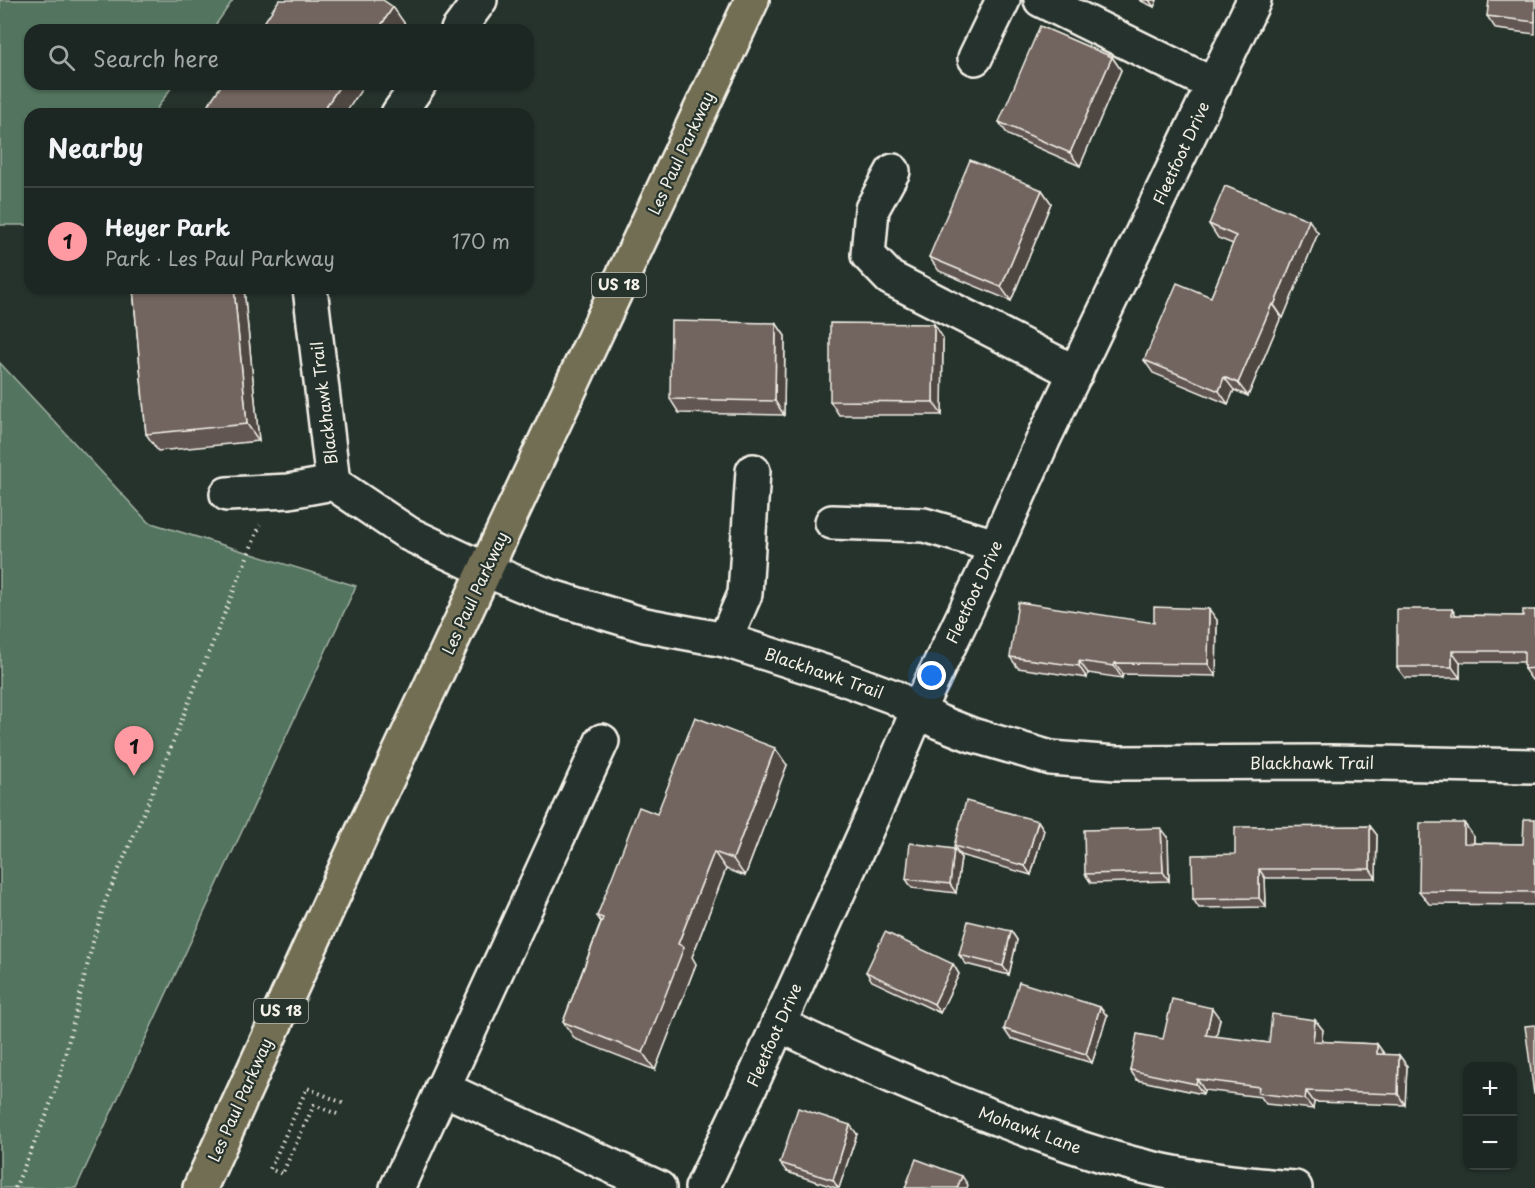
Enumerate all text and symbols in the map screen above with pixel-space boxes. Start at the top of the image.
search box [24,24,534,90]
icon: search [45,41,78,74]
text: Search here [93,41,219,74]
street label: Les Paul Parkway [641,87,719,218]
street label: Fleetfoot Drive [1146,97,1214,208]
text: Nearby [48,128,143,167]
text: Heyer Park [105,210,230,243]
text: 1 [63,226,72,256]
text: 170 m [452,226,510,256]
text: Park · Les Paul Parkway [105,243,335,273]
road number: US 18 [592,273,646,297]
street label: Blackhawk Trail [304,340,342,466]
street label: Les Paul Parkway [435,527,513,658]
street label: Fleetfoot Drive [939,536,1007,647]
street label: Blackhawk Trail [762,640,887,704]
your location [917,661,946,690]
pin: 1 [114,726,154,776]
street label: Blackhawk Trail [1250,750,1374,774]
street label: Fleetfoot Drive [739,979,807,1090]
road number: US 18 [254,999,308,1023]
street label: Les Paul Parkway [201,1034,277,1165]
map controls [1463,1062,1517,1170]
button: + [1463,1062,1517,1116]
street label: Mohawk Lane [976,1099,1085,1159]
button: − [1463,1116,1517,1170]

